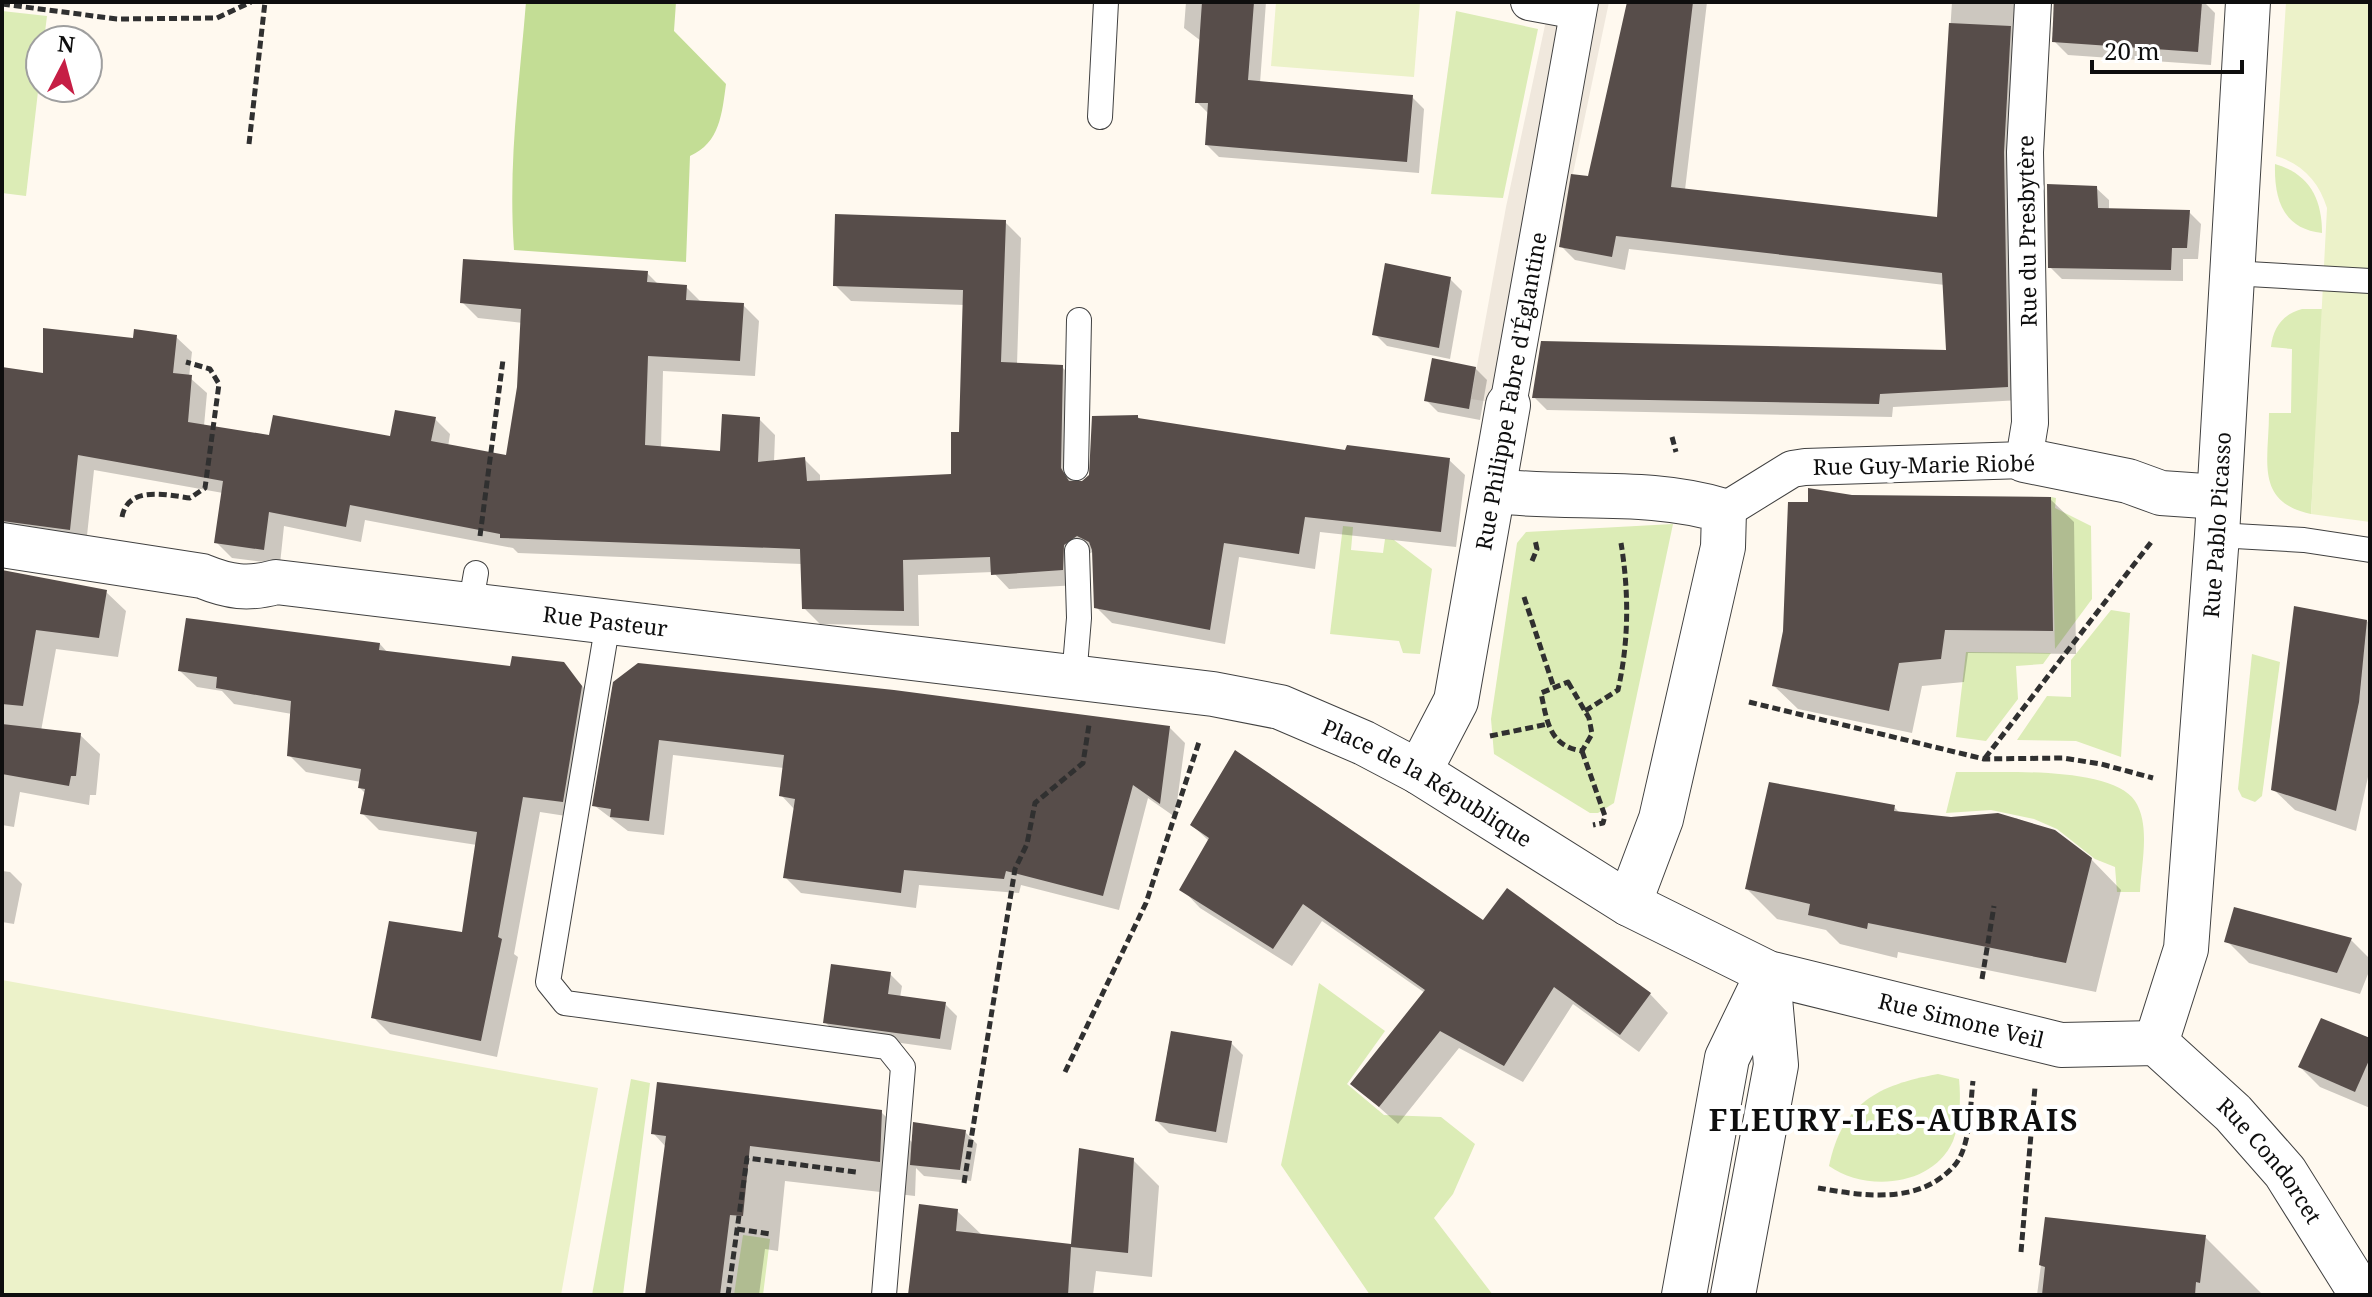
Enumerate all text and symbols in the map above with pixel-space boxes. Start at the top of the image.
north arrow [24,24,104,104]
scale bar [2092,24,2242,74]
text: N [56,27,76,59]
text: 20 m [2104,34,2160,67]
street label: Rue du Presbytère [2009,135,2043,327]
street label: Rue Philippe Fabre d'Églantine [1467,229,1553,552]
street label: Rue Pablo Picasso [2195,431,2237,619]
street label: Rue Guy-Marie Riobé [1813,447,2035,481]
street label: Rue Pasteur [541,598,670,643]
street label: Place de la République [1318,711,1538,853]
street label: Rue Simone Veil [1876,985,2047,1054]
street label: Rue Condorcet [2211,1090,2330,1229]
district label: FLEURY-LES-AUBRAIS [1709,1099,2079,1140]

